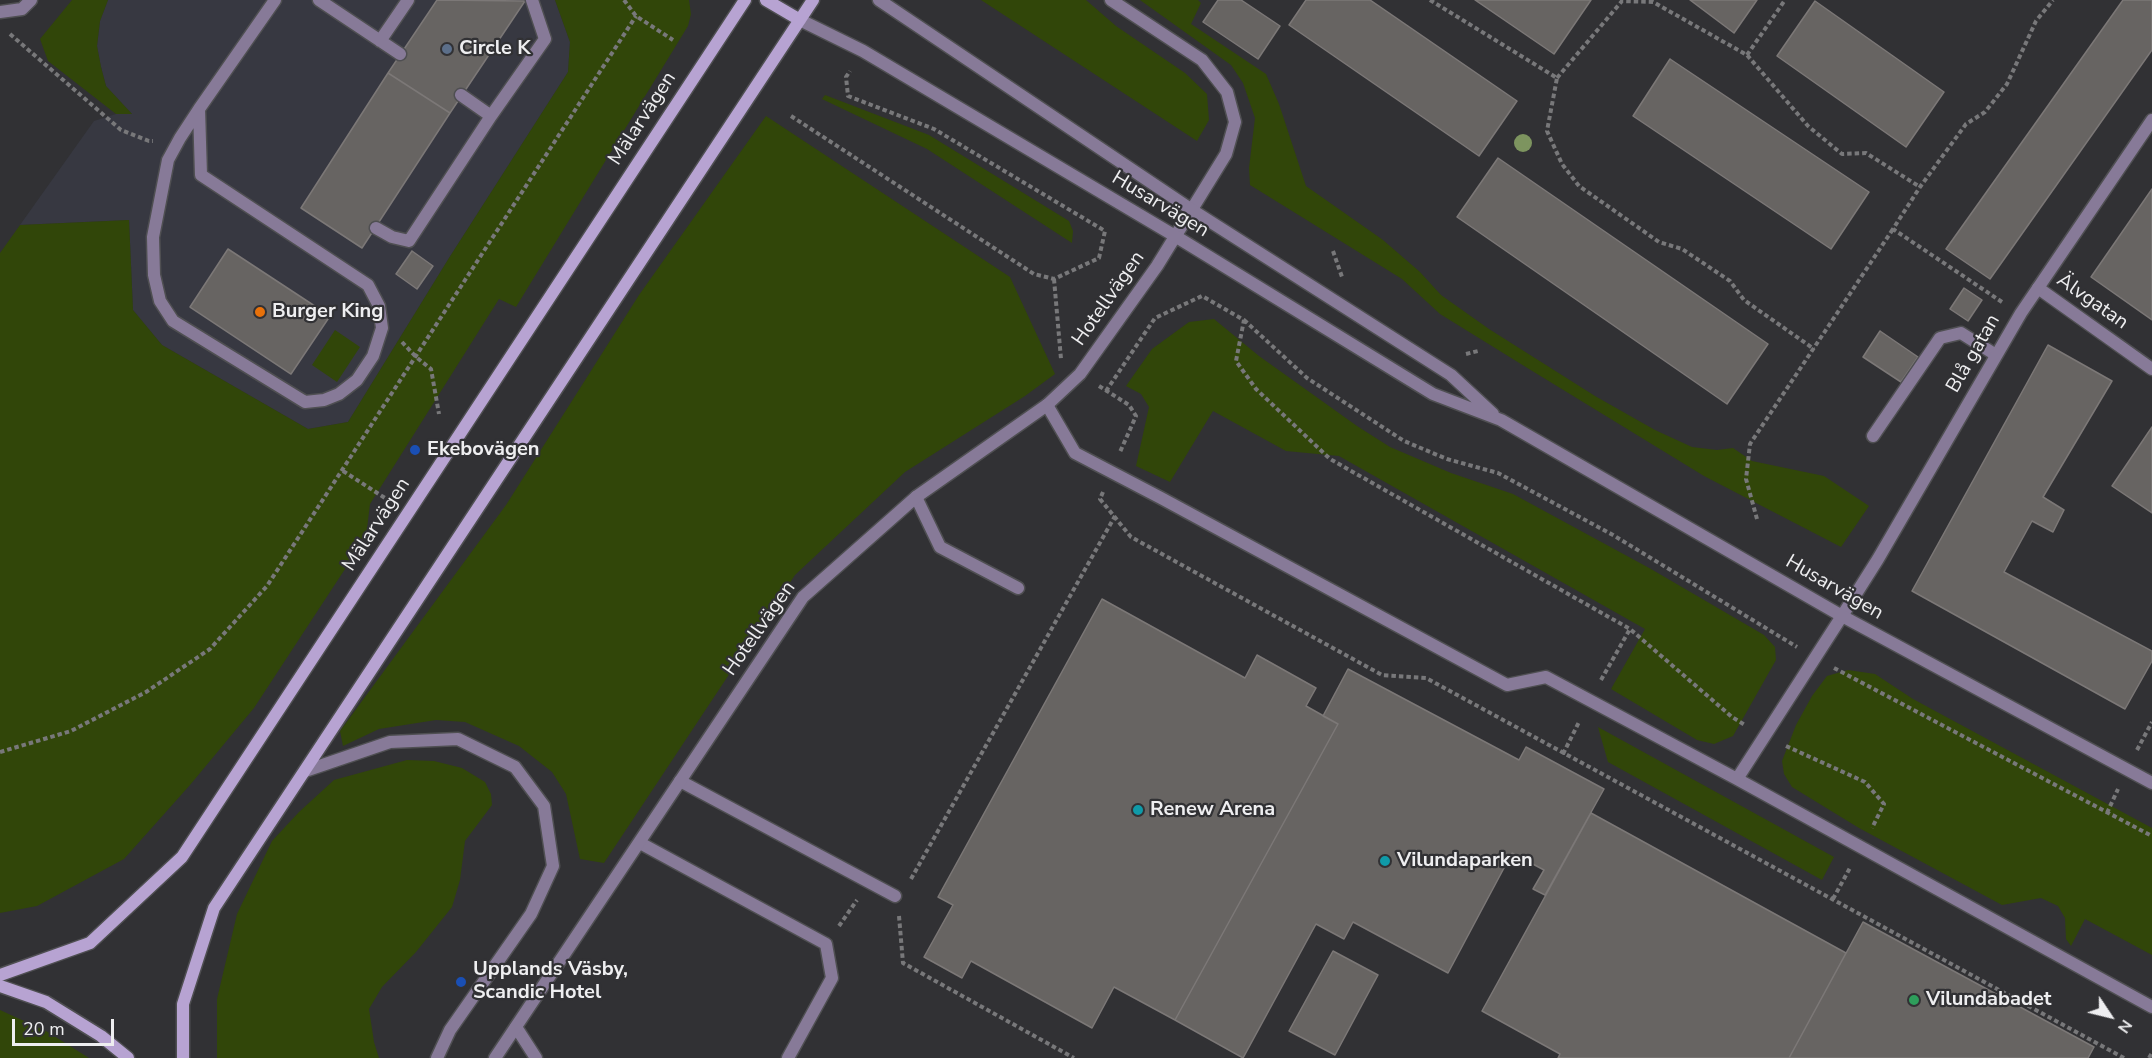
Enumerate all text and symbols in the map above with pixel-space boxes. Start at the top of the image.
place label: Circle K [459,37,531,61]
marker: Circle K [440,42,454,56]
street label: Mälarvägen [604,68,682,170]
street label: Husarvägen [1107,167,1213,243]
street label: Hotellvägen [1068,247,1150,351]
street label: Älvgatan [2052,269,2132,335]
place label: Burger King [272,300,383,324]
marker: Burger King [253,305,267,319]
street label: Blå gatan [1942,311,2006,397]
place label: Ekebovägen [427,438,540,462]
marker: Ekebovägen [408,443,422,457]
street label: Mälarvägen [338,474,416,576]
street label: Husarvägen [1781,550,1887,626]
street label: Hotellvägen [719,577,801,681]
place label: Renew Arena [1150,798,1275,822]
marker: Renew Arena [1131,803,1145,817]
place label: Vilundaparken [1397,849,1533,873]
marker: Vilundaparken [1378,854,1392,868]
place label: Upplands Väsby, Scandic Hotel [473,958,628,1005]
marker: Upplands Väsby, Scandic Hotel [454,975,468,989]
north arrow [2080,986,2140,1046]
place label: Vilundabadet [1926,988,2051,1012]
marker: Vilundabadet [1907,993,1921,1007]
scale bar [15,1007,117,1045]
text: N [2112,1015,2137,1038]
text: 20 m [23,1017,65,1041]

